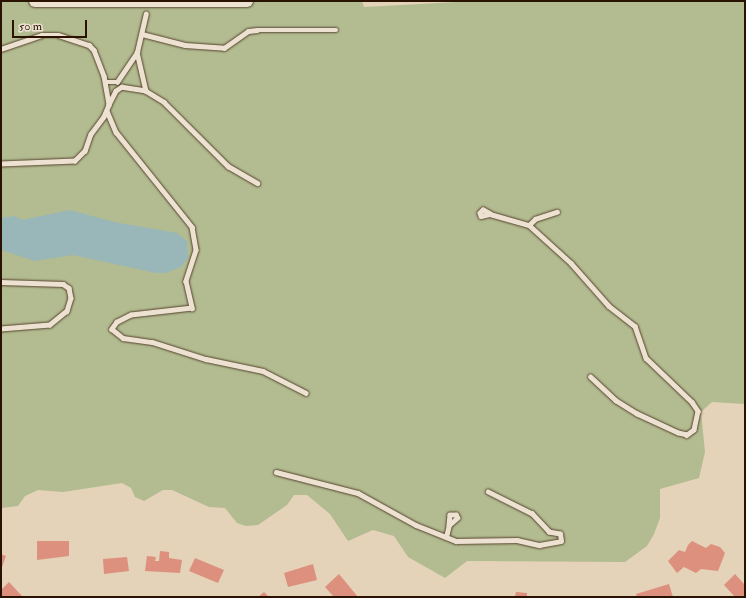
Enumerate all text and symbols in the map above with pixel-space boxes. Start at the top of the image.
scale bar [14,12,89,38]
text: 50 m [19,19,42,34]

